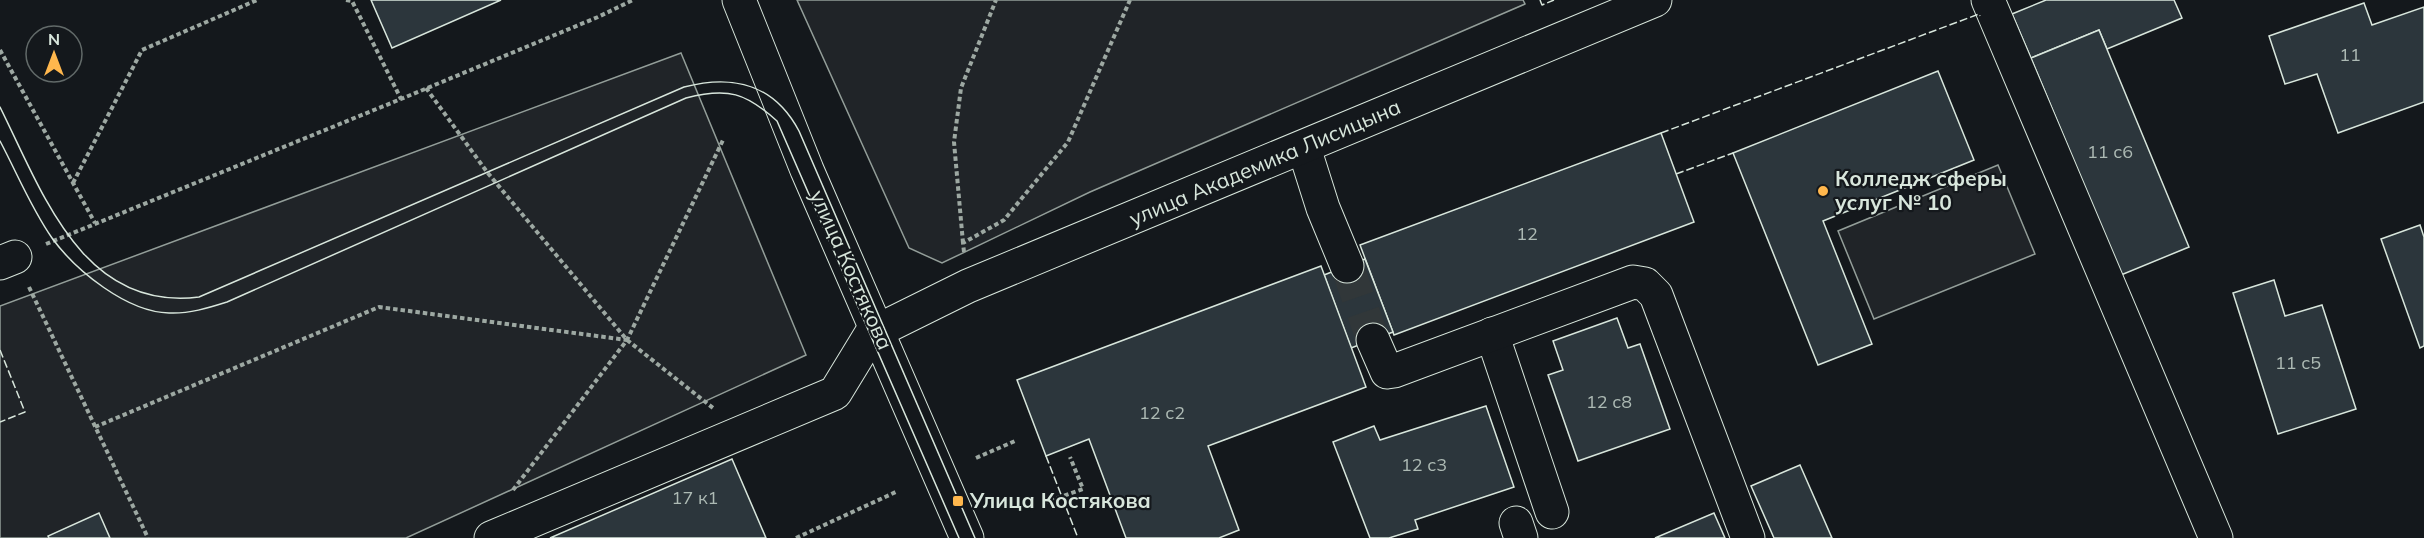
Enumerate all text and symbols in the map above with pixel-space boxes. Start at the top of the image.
north arrow [24,24,84,84]
text: N [48,29,60,49]
house number: 11 [2339,43,2361,66]
street label: улица Академика Лисицына [1125,93,1404,231]
house number: 11 с6 [2087,140,2133,163]
place label: Колледж сферы услуг № 10 [1835,165,2007,215]
marker: Колледж сферы услуг № 10 [1816,184,1830,198]
street label: улица Костякова [805,186,899,354]
house number: 12 [1516,222,1538,245]
house number: 11 с5 [2275,351,2321,374]
house number: 12 с8 [1586,390,1632,413]
house number: 12 с2 [1139,401,1185,424]
house number: 12 с3 [1401,453,1447,476]
house number: 17 к1 [672,486,718,509]
place label: Улица Костякова [969,487,1151,513]
marker: Улица Костякова [951,494,965,508]

